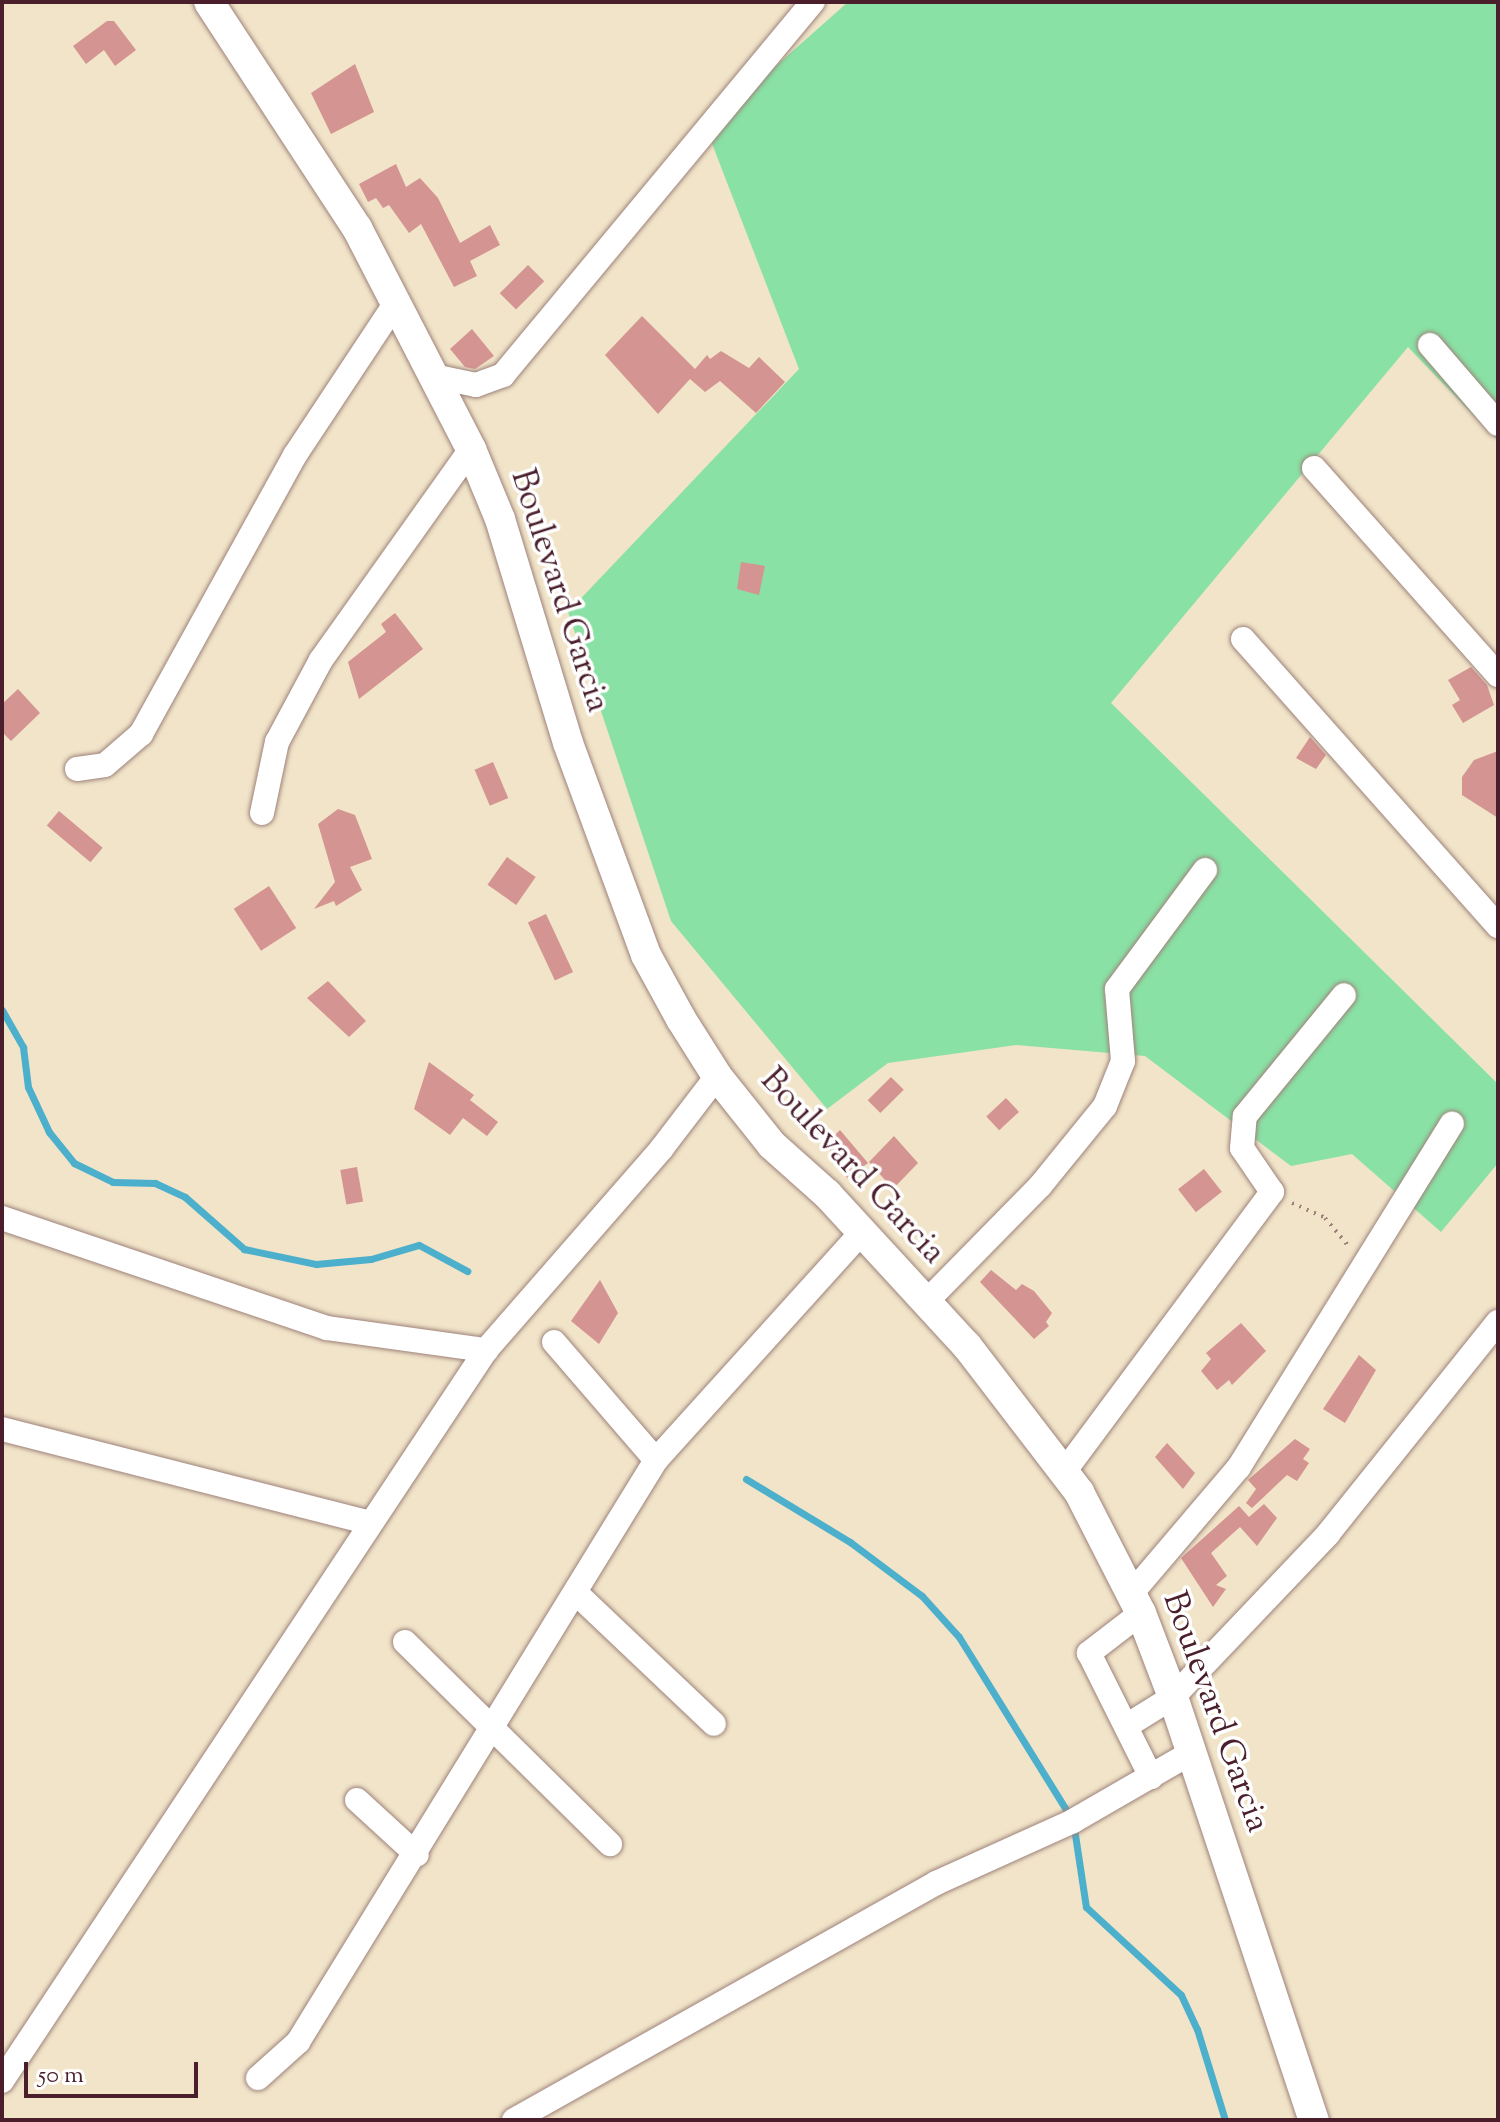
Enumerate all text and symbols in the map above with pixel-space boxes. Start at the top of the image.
street label: Boulevard Garcia [501,465,617,717]
street label: Boulevard Garcia [751,1061,953,1273]
street label: Boulevard Garcia [1153,1586,1277,1838]
scale bar [28,2046,202,2096]
text: 50 m [38,2059,84,2093]

